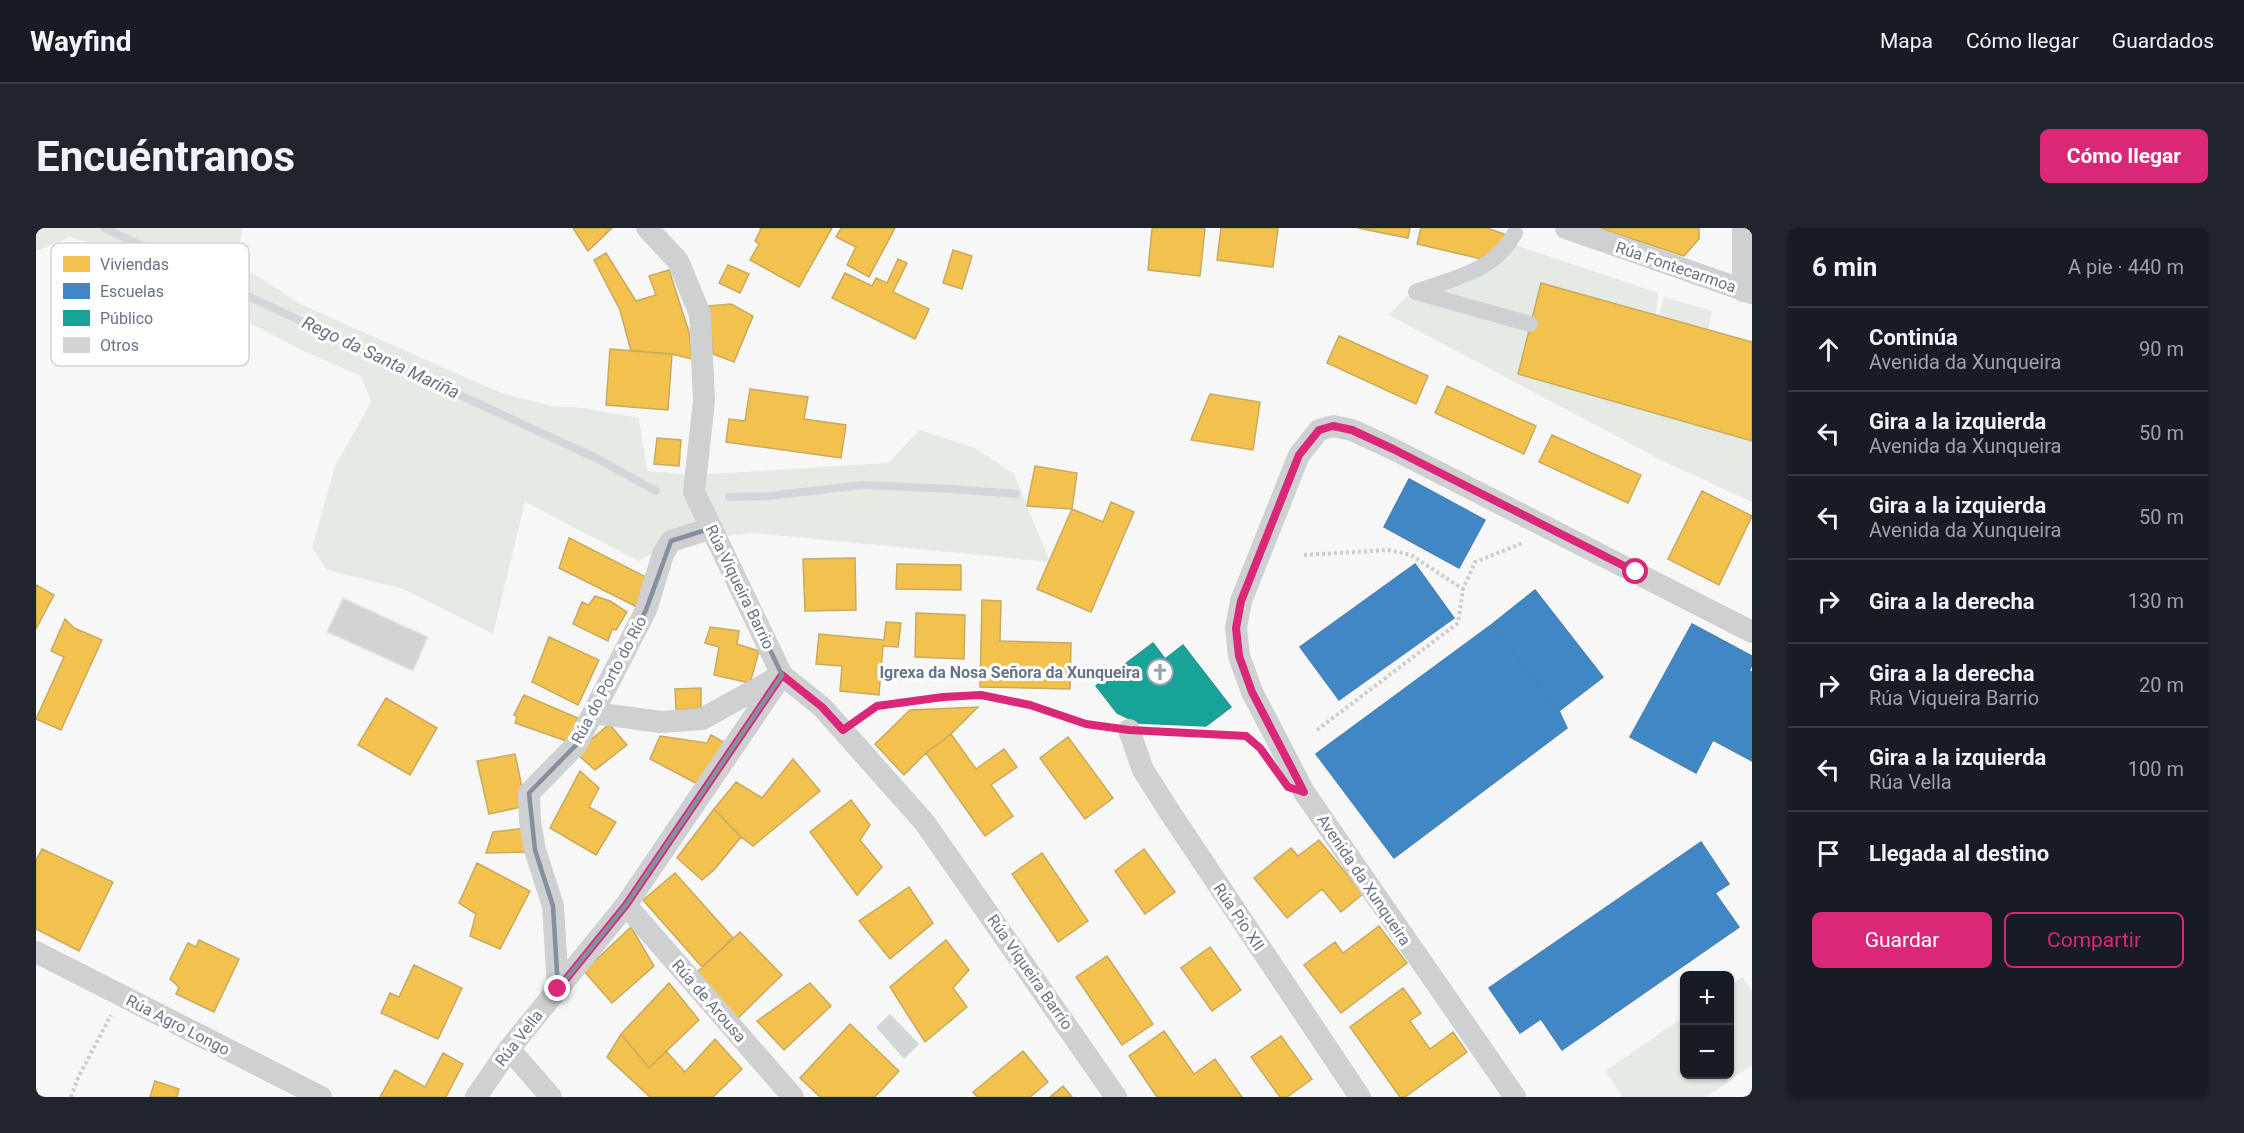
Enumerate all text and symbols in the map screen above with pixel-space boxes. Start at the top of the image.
text: Wayfind [30,25,131,58]
text: Mapa [1880,29,1933,53]
text: Cómo llegar [1966,29,2079,53]
text: Guardados [2112,29,2214,53]
button: Cómo llegar [2040,129,2208,183]
text: Encuéntranos [36,132,295,181]
street label: Rúa Fontecarmoa [1613,237,1739,297]
legend [51,243,249,366]
text: 6 min [1812,252,1877,282]
text: Viviendas [100,255,169,274]
text: A pie · 440 m [2068,255,2184,279]
text: Escuelas [100,282,164,301]
text: Público [100,309,153,328]
water label: Rego da Santa Mariña [299,311,463,403]
text: Continúa [1869,325,1958,350]
icon: ahead [1812,333,1845,366]
text: Otros [100,336,139,355]
text: 90 m [2139,337,2184,361]
text: Avenida da Xunqueira [1869,350,2061,374]
text: Gira a la izquierda [1869,409,2046,434]
icon: left [1812,417,1845,450]
text: 50 m [2139,421,2184,445]
text: Avenida da Xunqueira [1869,434,2061,458]
text: Gira a la izquierda [1869,493,2046,518]
icon: left [1812,501,1845,534]
text: 50 m [2139,505,2184,529]
text: Avenida da Xunqueira [1869,518,2061,542]
street label: Rúa Viqueira Barrio [702,522,778,652]
route start [1622,558,1648,584]
icon: right [1812,585,1845,618]
text: Gira a la derecha [1869,589,2035,614]
text: 130 m [2128,589,2184,613]
street label: Rúa do Porto do Río [567,613,651,747]
church icon: Igrexa da Nosa Señora da Xunqueira [1145,657,1175,687]
text: Gira a la derecha [1869,661,2035,686]
place label: Igrexa da Nosa Señora da Xunqueira [879,663,1140,682]
icon: right [1812,669,1845,702]
text: 20 m [2139,673,2184,697]
text: Rúa Viqueira Barrio [1869,686,2039,710]
text: Gira a la izquierda [1869,745,2046,770]
icon: left [1812,753,1845,786]
text: 100 m [2128,757,2184,781]
text: Rúa Vella [1869,770,1952,794]
street label: Avenida da Xunqueira [1313,811,1415,949]
icon: arrive [1812,837,1845,870]
text: Llegada al destino [1869,841,2049,866]
street label: Rúa Pío XII [1210,880,1268,954]
street label: Rúa Viqueira Barrio [983,911,1077,1033]
button: Guardar [1812,912,1992,968]
button: Compartir [2004,912,2184,968]
street label: Rúa de Arousa [668,956,750,1046]
map controls [1680,971,1734,1079]
button: + [1680,971,1734,1025]
route end [544,975,570,1001]
street label: Rúa Agro Longo [123,991,233,1059]
street label: Rúa Vella [491,1006,547,1070]
button: − [1680,1025,1734,1079]

